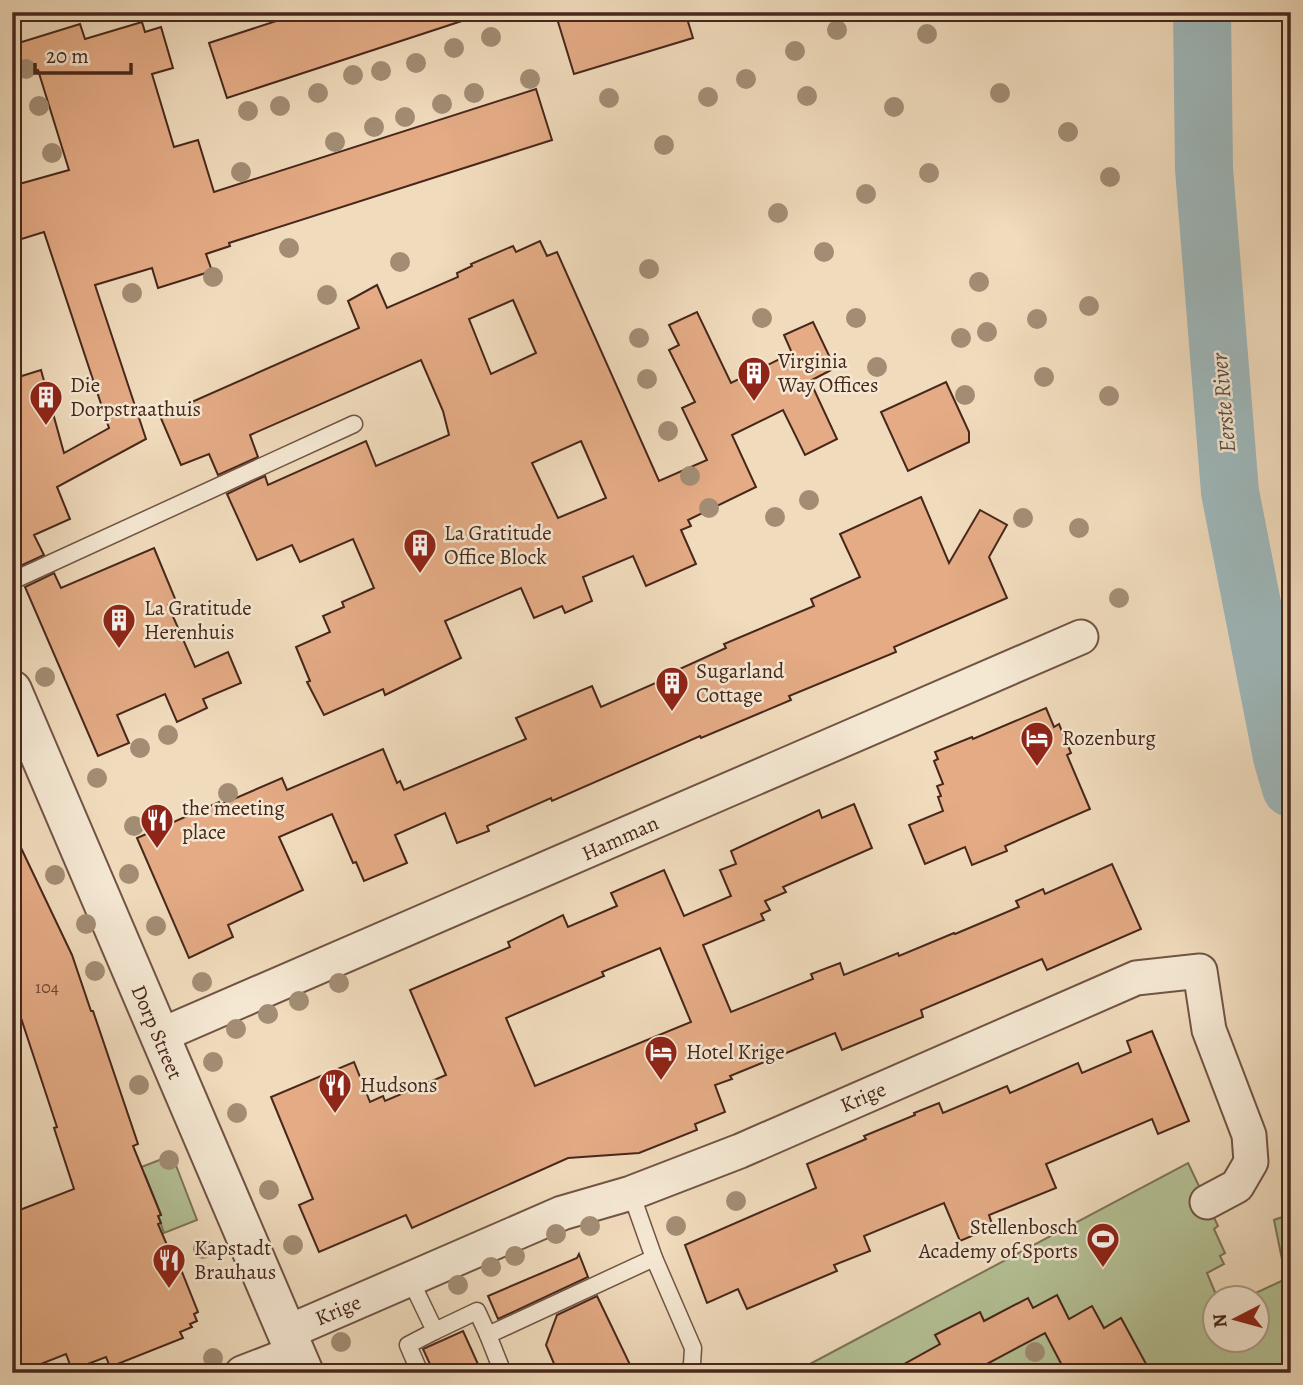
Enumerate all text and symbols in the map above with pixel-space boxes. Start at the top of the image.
scale bar [35,32,131,76]
text: 20 m [46,42,89,70]
place label: Virginia Way Offices [777,347,878,399]
water label: Eerste River [1204,351,1243,454]
building icon: Virginia Way Offices [735,354,773,403]
place label: Die Dorpstraathuis [70,371,201,423]
building icon: Die Dorpstraathuis [27,378,65,427]
place label: La Gratitude Office Block [444,519,552,571]
building icon: La Gratitude Office Block [401,526,439,575]
place label: La Gratitude Herenhuis [144,594,252,646]
building icon: La Gratitude Herenhuis [100,601,138,650]
place label: Sugarland Cottage [696,657,785,709]
building icon: Sugarland Cottage [653,664,691,713]
hotel icon: Rozenburg [1018,719,1056,768]
place label: Rozenburg [1062,724,1156,752]
place label: the meeting place [182,794,285,846]
restaurant icon: the meeting place [138,801,176,850]
street label: Hamman [577,809,663,867]
house number: 104 [35,975,59,999]
street label: Dorp Street [125,980,189,1084]
hotel icon: Hotel Krige [642,1033,680,1082]
place label: Hotel Krige [686,1038,785,1066]
restaurant icon: Hudsons [316,1066,354,1115]
place label: Hudsons [360,1071,437,1099]
street label: Krige [836,1075,890,1119]
place label: Stellenbosch Academy of Sports [918,1213,1078,1265]
sports icon: Stellenbosch Academy of Sports [1084,1220,1122,1269]
place label: Kapstadt Brauhaus [194,1234,276,1286]
restaurant icon: Kapstadt Brauhaus [150,1241,188,1290]
north arrow [1202,1284,1272,1354]
street label: Krige [311,1288,365,1332]
text: N [1206,1312,1234,1329]

